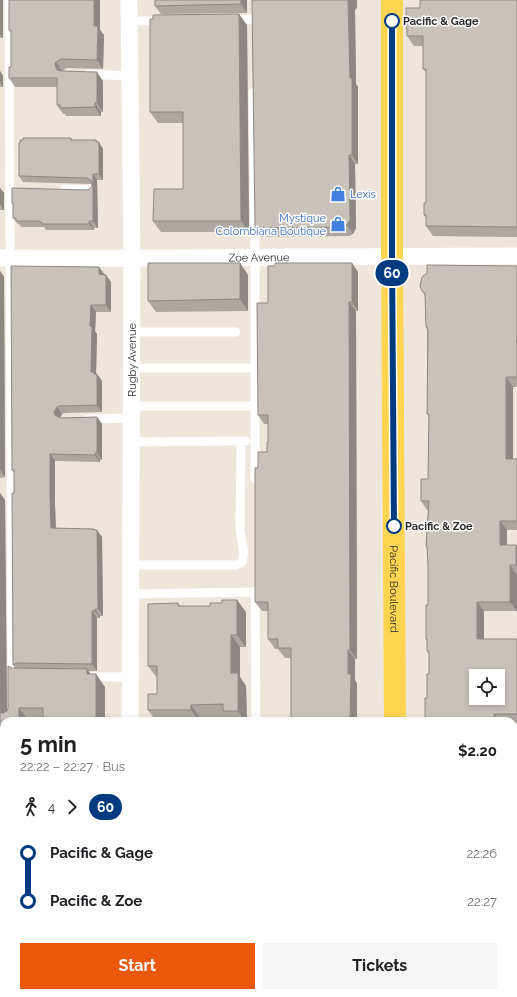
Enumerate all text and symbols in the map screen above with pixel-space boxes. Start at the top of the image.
marker: Pacific & Gage [384,13,400,29]
place label: Pacific & Gage [403,15,479,28]
shop icon: Lexis [329,185,347,203]
place label: Lexis [350,188,376,201]
place label: Mystique Colombiana Boutique [216,212,327,238]
shop icon: Mystique Colombiana Boutique [329,215,347,233]
street label: Zoe Avenue [229,251,290,265]
line badge: 60 [374,260,410,286]
text: 60 [383,265,401,281]
street label: Rugby Avenue [126,323,139,397]
marker: Pacific & Zoe [386,518,402,534]
place label: Pacific & Zoe [405,520,473,533]
street label: Pacific Boulevard [387,545,400,633]
map controls [469,669,505,705]
button: locate [469,669,505,705]
text: 5 min [20,731,77,757]
text: $2.20 [458,742,497,760]
text: 22:22 – 22:27 · Bus [20,759,125,774]
icon: walk [20,796,42,818]
icon: forward [61,796,83,818]
text: 60 [97,799,114,815]
text: 4 [48,800,55,815]
text: Pacific & Gage [50,844,153,862]
text: 22:26 [466,846,497,861]
text: Pacific & Zoe [50,892,142,910]
text: 22:27 [467,894,497,909]
button: Start [20,943,255,989]
button: Tickets [263,943,497,989]

